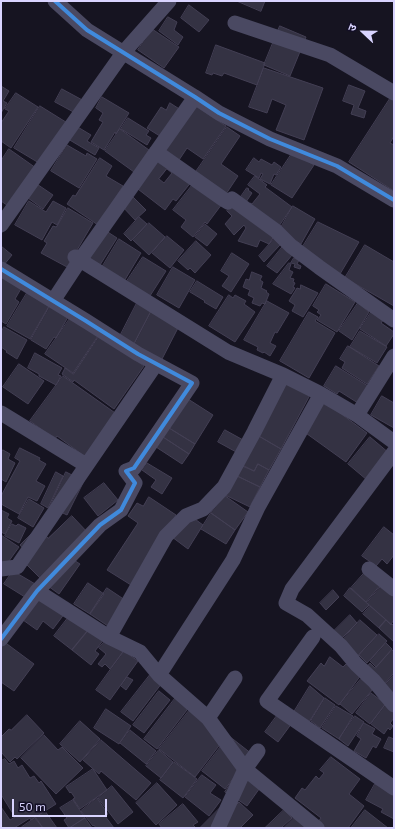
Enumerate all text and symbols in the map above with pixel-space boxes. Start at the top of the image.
north arrow [343,12,383,52]
text: उ [344,22,359,33]
scale bar [14,791,109,817]
text: 50 m [19,799,46,813]

